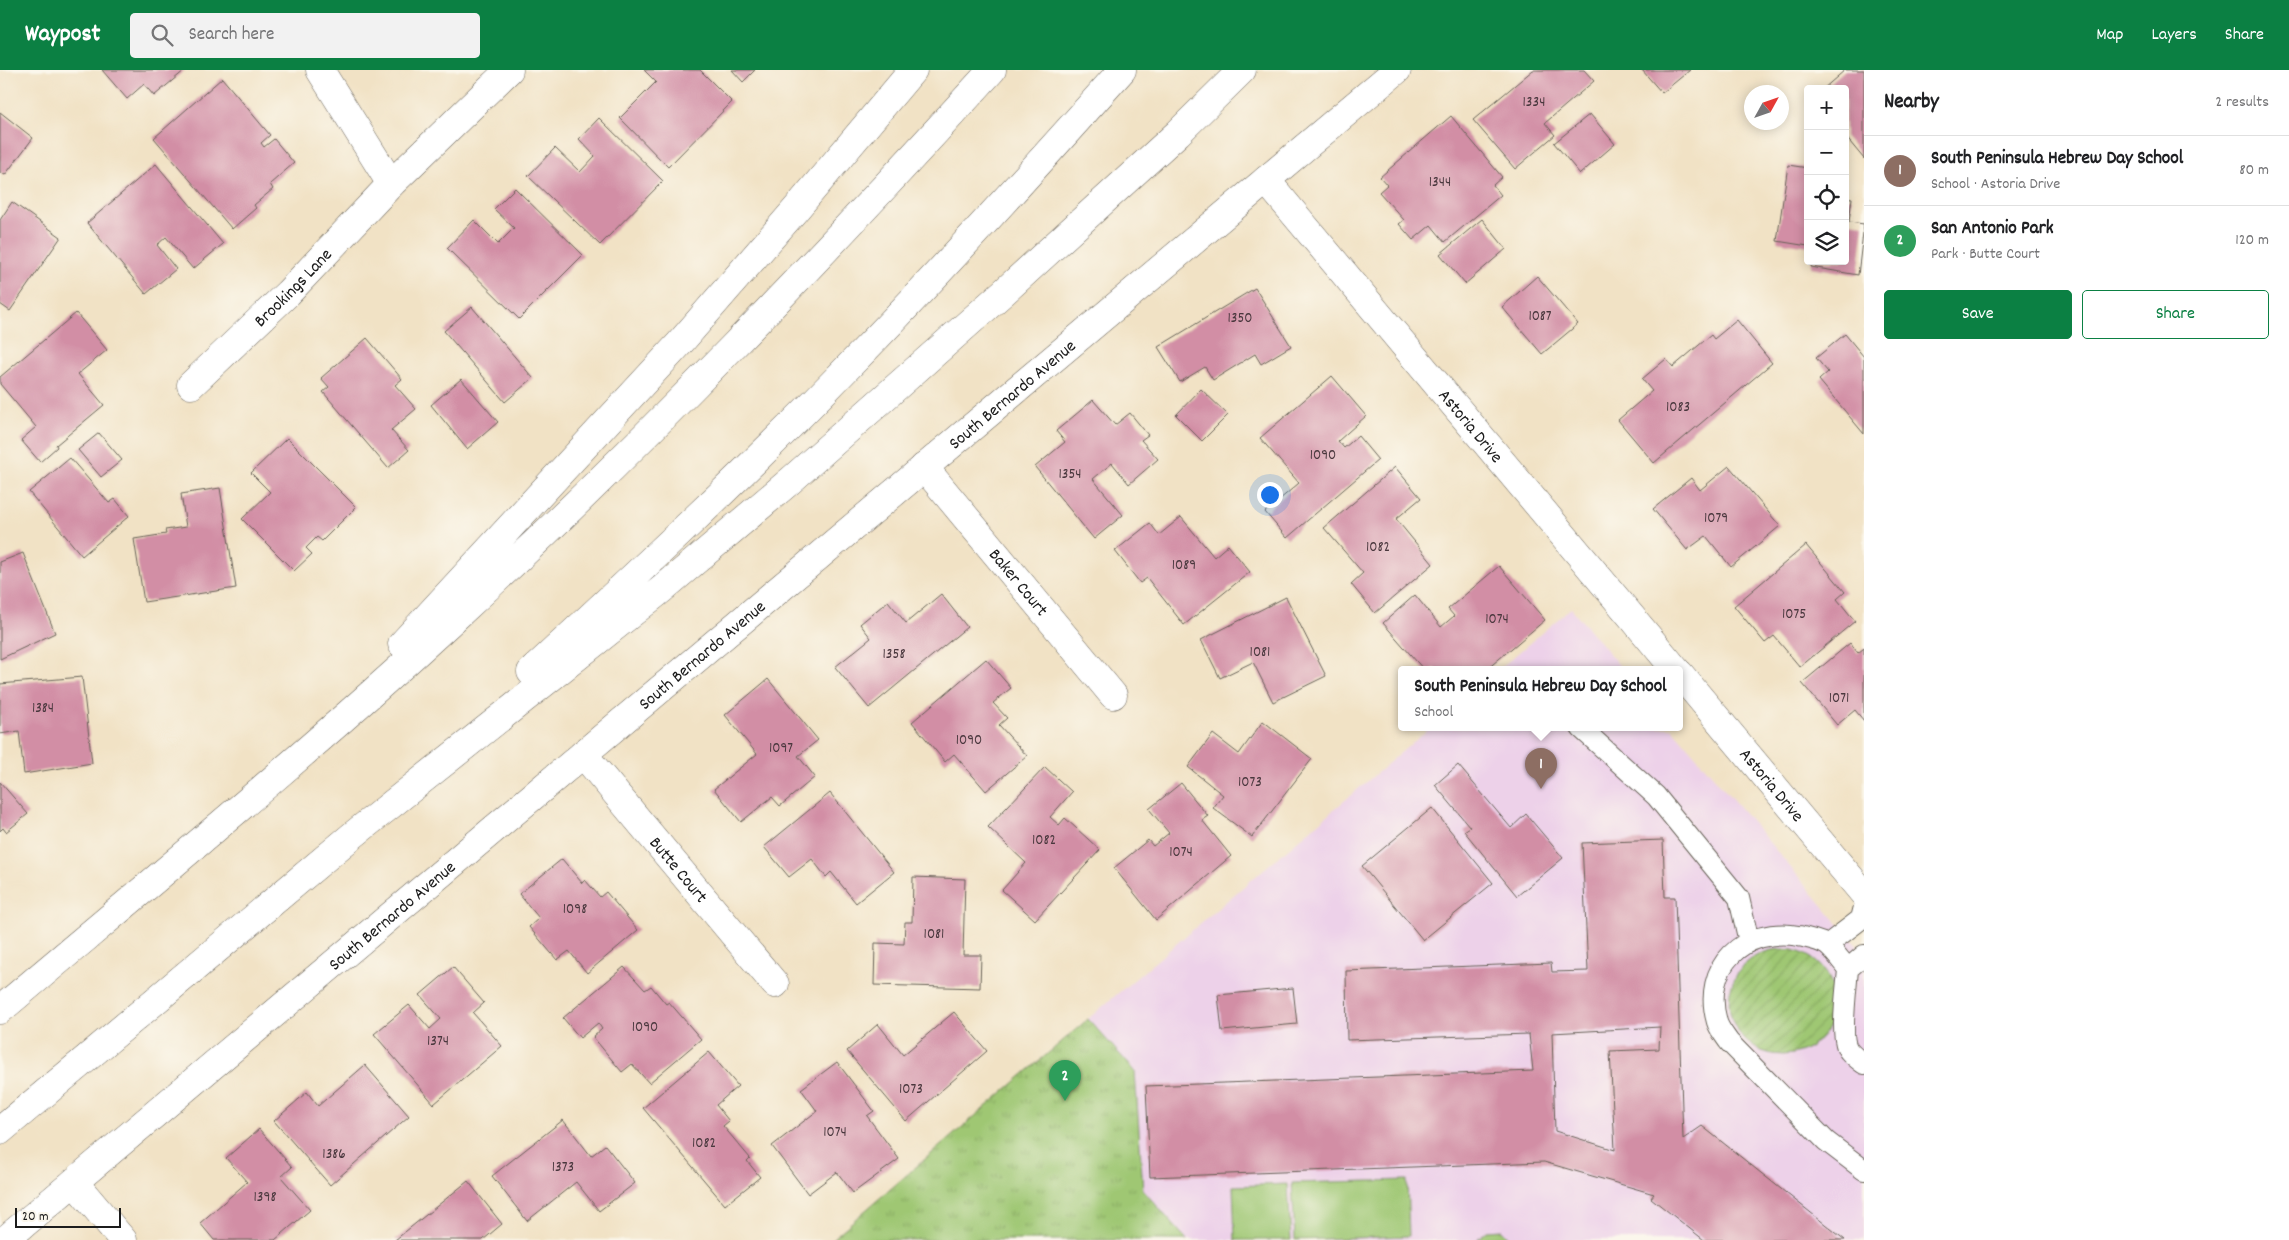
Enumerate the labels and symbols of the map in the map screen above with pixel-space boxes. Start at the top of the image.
north arrow [1744,85,1789,130]
house number: 1334 [1523,92,1545,114]
house number: 1344 [1429,172,1451,194]
street label: Brookings Lane [249,244,339,334]
house number: 1087 [1528,306,1552,328]
house number: 1350 [1227,308,1253,330]
street label: South Bernardo Avenue [944,335,1082,457]
street label: Astoria Drive [1431,385,1508,469]
house number: 1083 [1666,397,1690,419]
house number: 1090 [1310,445,1336,467]
house number: 1354 [1058,464,1082,486]
your location [1257,482,1283,508]
house number: 1079 [1704,508,1728,530]
house number: 1082 [1366,537,1390,559]
street label: Baker Court [982,544,1053,623]
house number: 1089 [1172,555,1196,577]
street label: South Bernardo Avenue [634,596,772,717]
house number: 1075 [1782,604,1806,626]
house number: 1074 [1485,609,1509,631]
house number: 1081 [1250,642,1270,664]
house number: 1358 [883,644,905,666]
house number: 1071 [1829,688,1849,710]
house number: 1384 [32,698,54,720]
house number: 1090 [956,730,982,752]
house number: 1097 [769,738,793,760]
street label: Astoria Drive [1732,744,1809,828]
pin: 1 [1525,748,1557,789]
house number: 1073 [1238,772,1262,794]
house number: 1082 [1032,830,1056,852]
street label: Butte Court [642,832,713,910]
house number: 1074 [1169,842,1193,864]
street label: South Bernardo Avenue [324,856,462,978]
house number: 1098 [563,899,587,921]
house number: 1081 [924,924,944,946]
house number: 1090 [632,1017,658,1039]
house number: 1374 [427,1031,449,1053]
pin: 2 [1049,1060,1081,1101]
house number: 1073 [899,1079,923,1101]
house number: 1074 [823,1122,847,1144]
house number: 1082 [692,1133,716,1155]
house number: 1386 [322,1144,346,1166]
house number: 1373 [552,1157,574,1179]
house number: 1398 [254,1187,276,1209]
scale bar [15,1205,121,1228]

